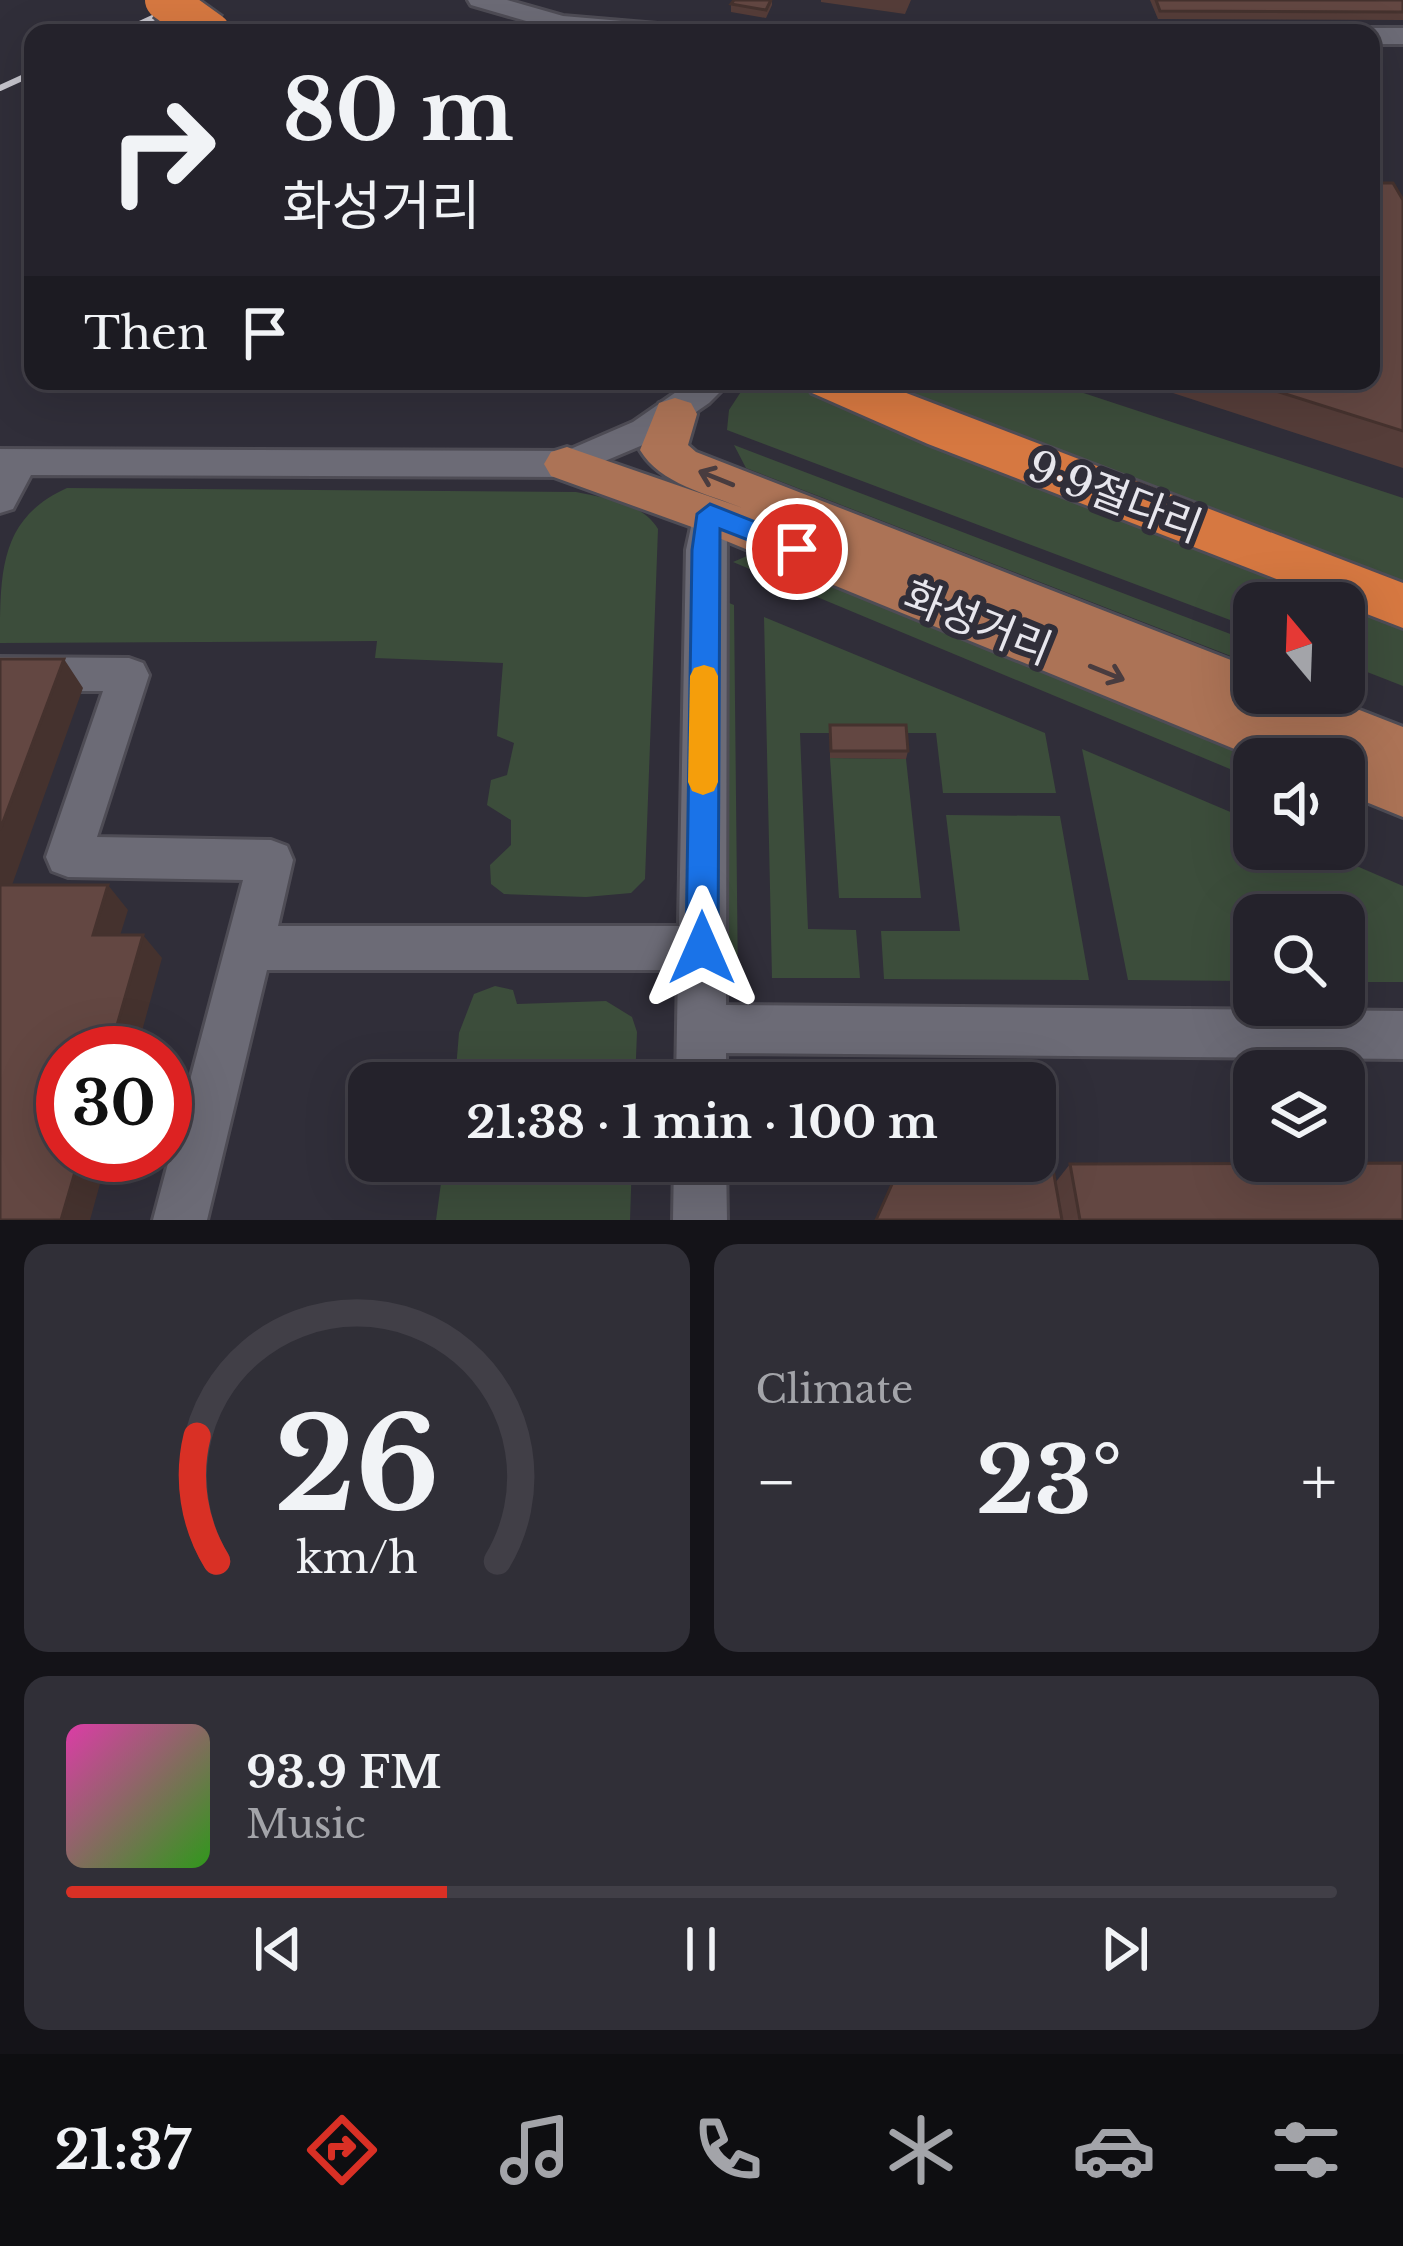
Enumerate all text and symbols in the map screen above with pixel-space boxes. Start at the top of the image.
text: 80 m [282,59,514,163]
icon: right [84,72,240,228]
text: 화성거리 [282,173,481,240]
icon: arrive [232,300,298,366]
text: Then [84,305,208,361]
street label: 9·9절다리 [1021,439,1209,553]
one-way arrow [698,466,735,488]
pin [746,498,848,600]
icon: arrive [764,516,830,582]
street label: 화성거리 [897,569,1059,675]
north arrow [1233,582,1365,714]
map controls [1233,582,1365,1182]
one-way arrow [1088,664,1125,686]
button: sound [1233,738,1365,870]
position arrow [639,885,765,1011]
button: search [1233,894,1365,1026]
speed limit sign: 30 [36,1026,192,1182]
button: layers [1233,1050,1365,1182]
text: 21:38 · 1 min · 100 m [466,1094,938,1150]
text: Climate [756,1365,913,1414]
text: 26 [274,1389,439,1544]
text: 23° [976,1426,1122,1537]
text: − [756,1441,797,1523]
text: + [1301,1441,1337,1523]
text: km/h [296,1531,418,1585]
text: 93.9 FM [246,1744,442,1800]
text: Music [246,1800,366,1849]
icon: previous [245,1916,311,1982]
icon: pause [668,1916,734,1982]
icon: next [1092,1916,1158,1982]
icon: directions [300,2108,384,2192]
icon: music [493,2108,577,2192]
icon: phone [686,2108,770,2192]
icon: climate [879,2108,963,2192]
icon: car [1072,2108,1156,2192]
icon: filters [1264,2108,1348,2192]
text: 21:37 [54,2117,191,2184]

